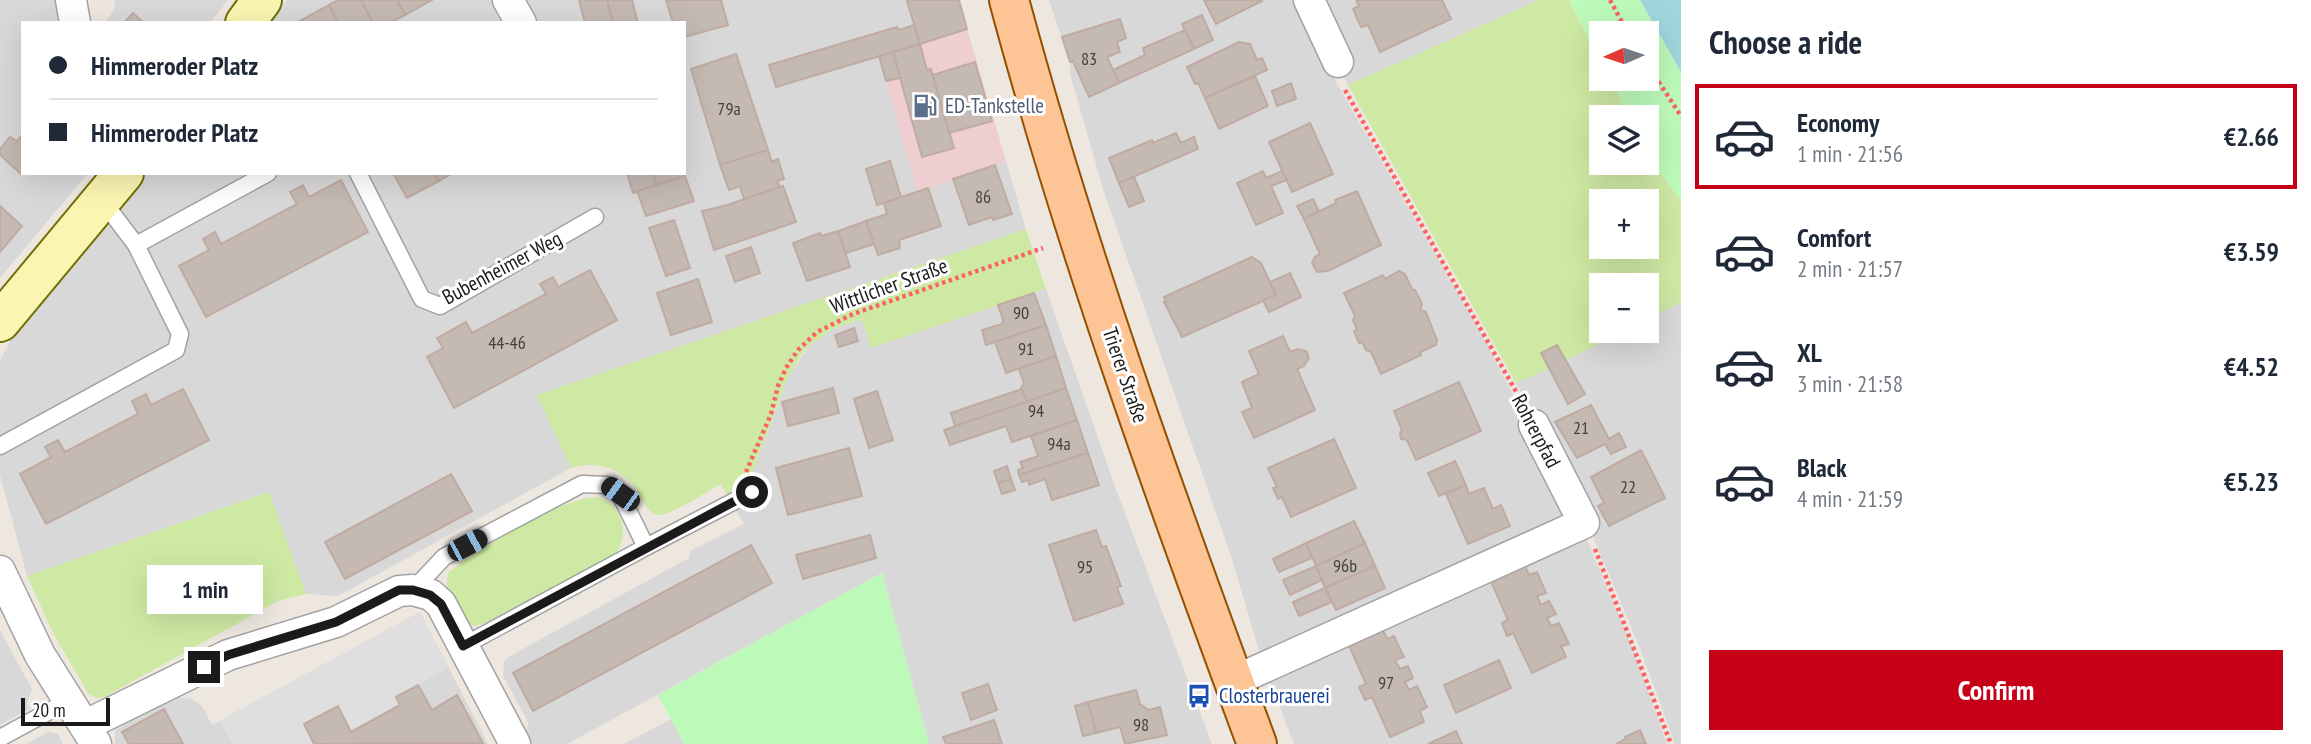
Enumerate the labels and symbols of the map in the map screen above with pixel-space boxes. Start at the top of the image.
north arrow [1589,21,1659,91]
house number: 83 [1081,47,1097,70]
fuel station icon: ED-Tankstelle [911,92,939,120]
place label: ED-Tankstelle [945,92,1044,119]
house number: 79a [717,97,741,120]
house number: 86 [975,185,991,208]
street label: Bubenheimer Weg [437,225,566,310]
street label: Wittlicher Straße [826,252,951,319]
house number: 90 [1013,301,1029,324]
street label: Trierer Straße [1097,324,1154,426]
house number: 44-46 [488,331,526,354]
house number: 91 [1018,337,1034,360]
street label: Rohrerpfad [1506,389,1567,472]
house number: 94 [1028,399,1044,422]
house number: 21 [1573,416,1589,439]
house number: 94a [1047,432,1071,455]
car [597,473,644,515]
house number: 22 [1620,475,1636,498]
route start [736,476,768,508]
car [444,526,491,564]
house number: 96b [1333,554,1357,577]
house number: 95 [1077,555,1093,578]
callout: 1 min [146,566,262,614]
route end [188,651,220,683]
house number: 97 [1378,671,1394,694]
bus stop icon: Closterbrauerei [1185,682,1213,710]
place label: Closterbrauerei [1219,682,1330,709]
scale bar [21,695,110,727]
house number: 98 [1133,713,1149,736]

